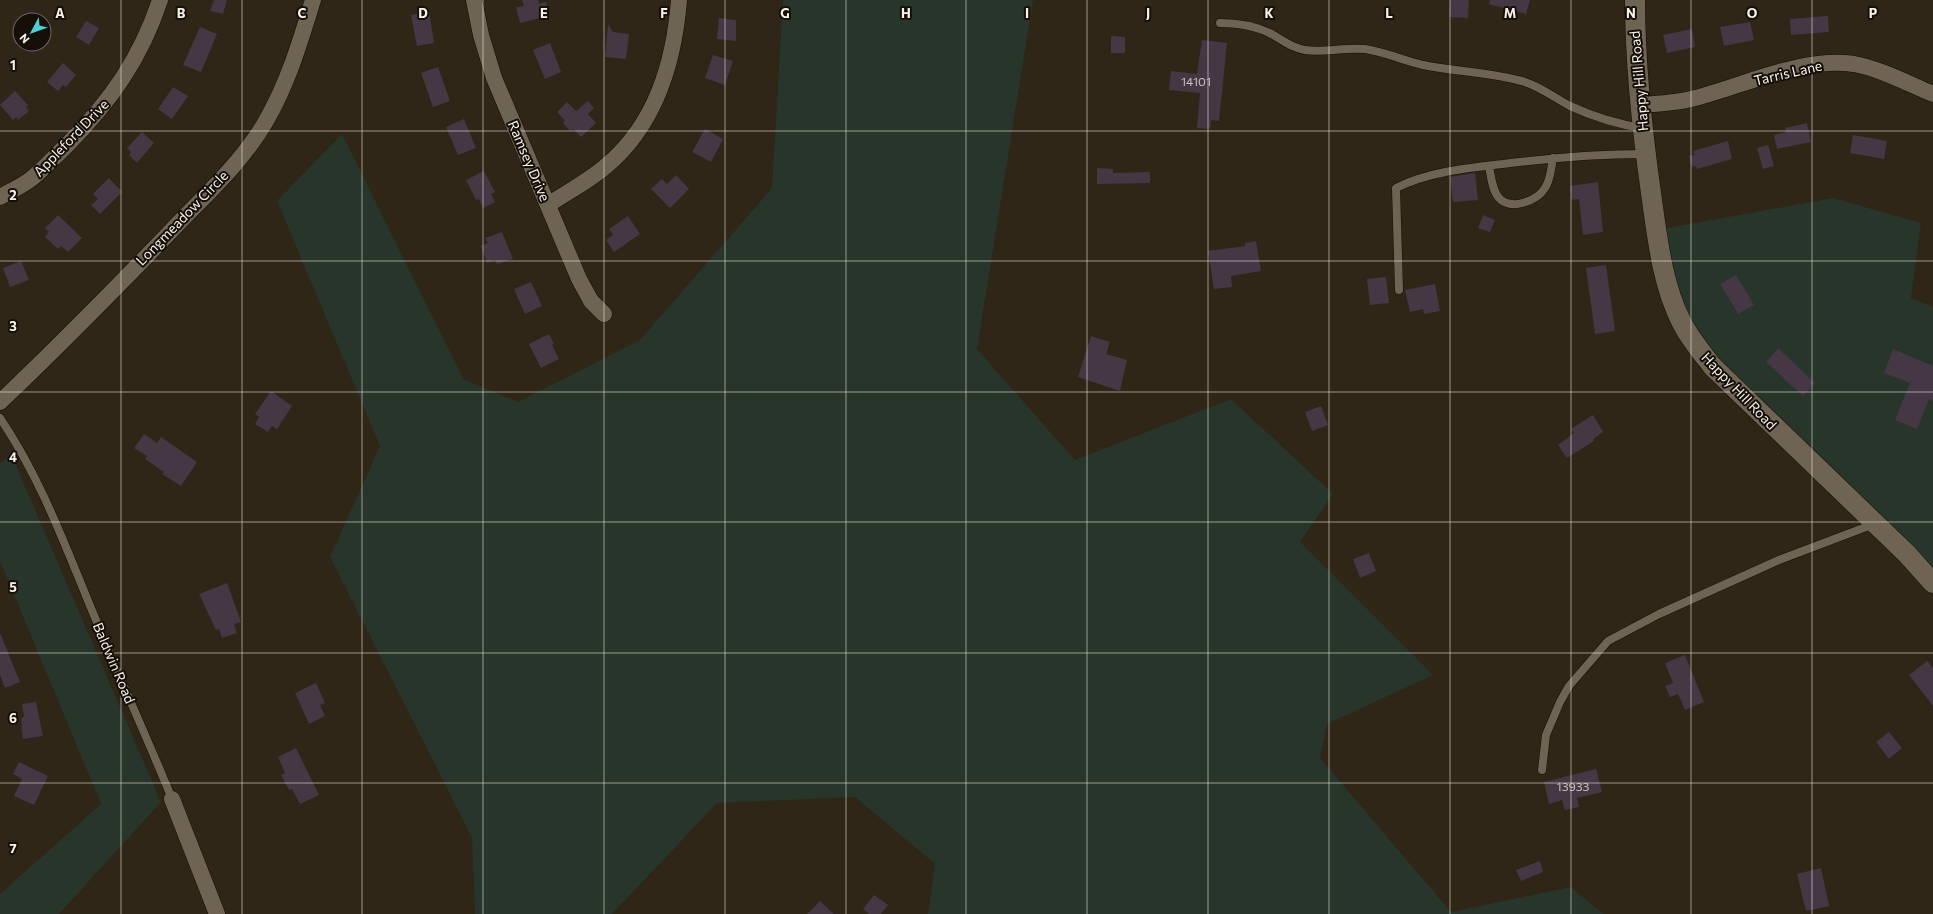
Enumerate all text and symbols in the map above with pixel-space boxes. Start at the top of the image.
text: A [55,5,65,21]
text: B [177,5,186,21]
text: C [298,5,307,21]
text: D [418,5,428,21]
text: E [540,5,548,21]
text: F [660,5,668,21]
text: G [780,5,790,21]
text: H [901,5,911,21]
text: I [1025,5,1029,21]
text: J [1146,5,1150,21]
text: K [1264,5,1274,21]
text: L [1385,5,1393,21]
text: M [1504,5,1516,21]
text: N [1626,5,1636,21]
text: O [1747,5,1758,21]
text: P [1869,5,1878,21]
north arrow [12,12,52,52]
street label: Happy Hill Road [1626,30,1651,132]
text: N [16,32,32,46]
street label: Tarris Lane [1752,56,1824,89]
text: 1 [10,57,16,73]
house number: 14101 [1181,74,1211,88]
street label: Appleford Drive [30,96,112,180]
street label: Ramsey Drive [505,118,554,204]
street label: Longmeadow Circle [132,167,231,269]
text: 2 [9,187,17,203]
text: 3 [9,318,17,334]
street label: Happy Hill Road [1698,349,1780,433]
text: 4 [9,449,17,465]
text: 5 [9,579,17,595]
street label: Baldwin Road [90,620,139,706]
text: 6 [9,710,17,726]
house number: 13933 [1557,779,1590,793]
text: 7 [9,840,17,856]

